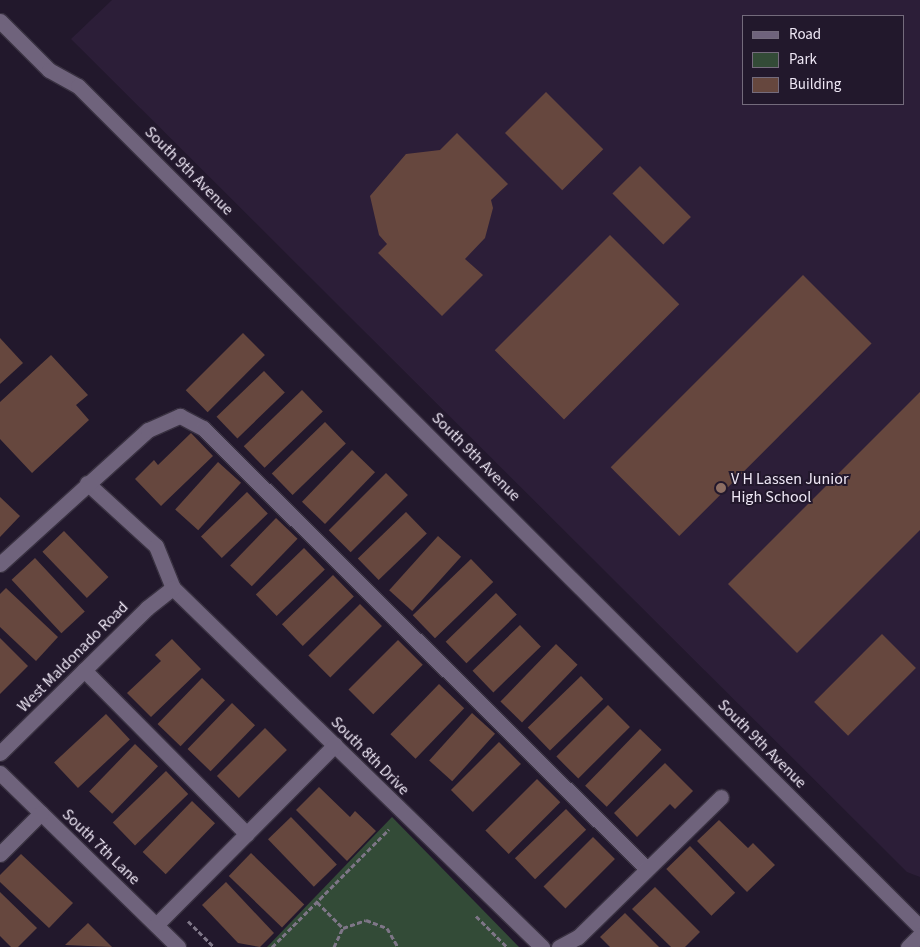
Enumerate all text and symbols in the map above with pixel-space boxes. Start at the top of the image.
legend [742,15,905,105]
text: Road [789,24,821,45]
text: Park [789,49,817,70]
text: Building [789,74,841,95]
street label: South 9th Avenue [141,123,237,219]
street label: South 9th Avenue [428,409,524,505]
place label: V H Lassen Junior High School [731,469,848,507]
marker: V H Lassen Junior High School [715,482,727,494]
street label: West Maldonado Road [14,598,132,716]
street label: South 9th Avenue [714,696,810,792]
street label: South 8th Drive [327,713,413,799]
street label: South 7th Lane [58,805,144,889]

